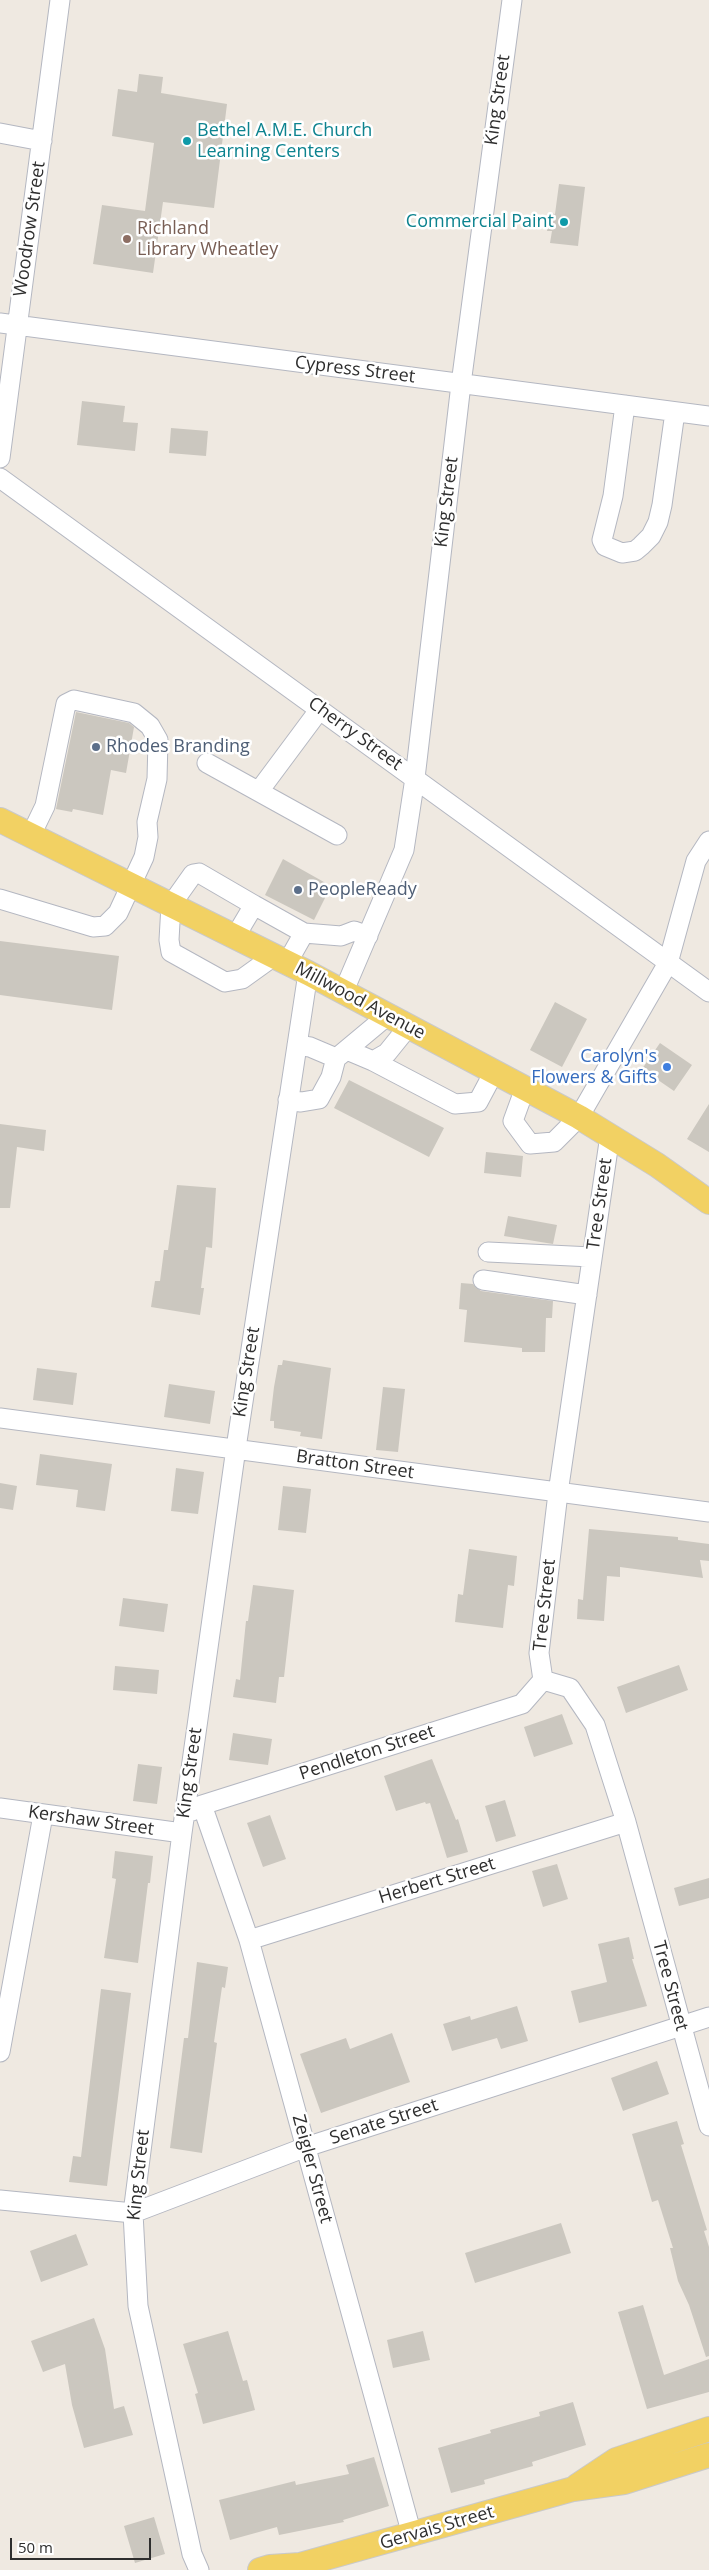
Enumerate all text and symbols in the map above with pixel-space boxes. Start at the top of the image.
street label: King Street [481,53,515,147]
place label: Bethel A.M.E. Church Learning Centers [197,120,372,162]
marker: Bethel A.M.E. Church Learning Centers [181,135,193,147]
street label: Woodrow Street [10,160,50,298]
place label: Commercial Paint [406,211,554,233]
marker: Commercial Paint [558,216,570,228]
place label: Richland Library Wheatley [137,218,278,260]
marker: Richland Library Wheatley [121,233,133,245]
street label: Cypress Street [294,352,416,388]
street label: King Street [431,455,463,549]
street label: Cherry Street [304,693,406,775]
place label: Rhodes Branding [106,736,250,758]
marker: Rhodes Branding [90,741,102,753]
place label: PeopleReady [308,879,417,901]
marker: PeopleReady [292,884,304,896]
street label: Millwood Avenue [291,958,429,1044]
place label: Carolyn's Flowers & Gifts [531,1046,657,1088]
marker: Carolyn's Flowers & Gifts [661,1061,673,1073]
street label: Tree Street [583,1157,617,1251]
street label: King Street [229,1325,265,1419]
street label: Bratton Street [295,1446,415,1484]
street label: Tree Street [529,1558,561,1652]
street label: Pendleton Street [297,1721,437,1785]
street label: King Street [173,1726,207,1820]
street label: Kershaw Street [27,1801,155,1841]
street label: Herbert Street [376,1853,498,1909]
street label: Tree Street [648,1939,692,2033]
street label: Senate Street [327,2094,441,2150]
street label: Zeigler Street [287,2112,337,2226]
street label: King Street [123,2128,155,2222]
street label: Gervais Street [377,2501,497,2555]
scale bar [12,2528,154,2560]
text: 50 m [18,2537,53,2557]

